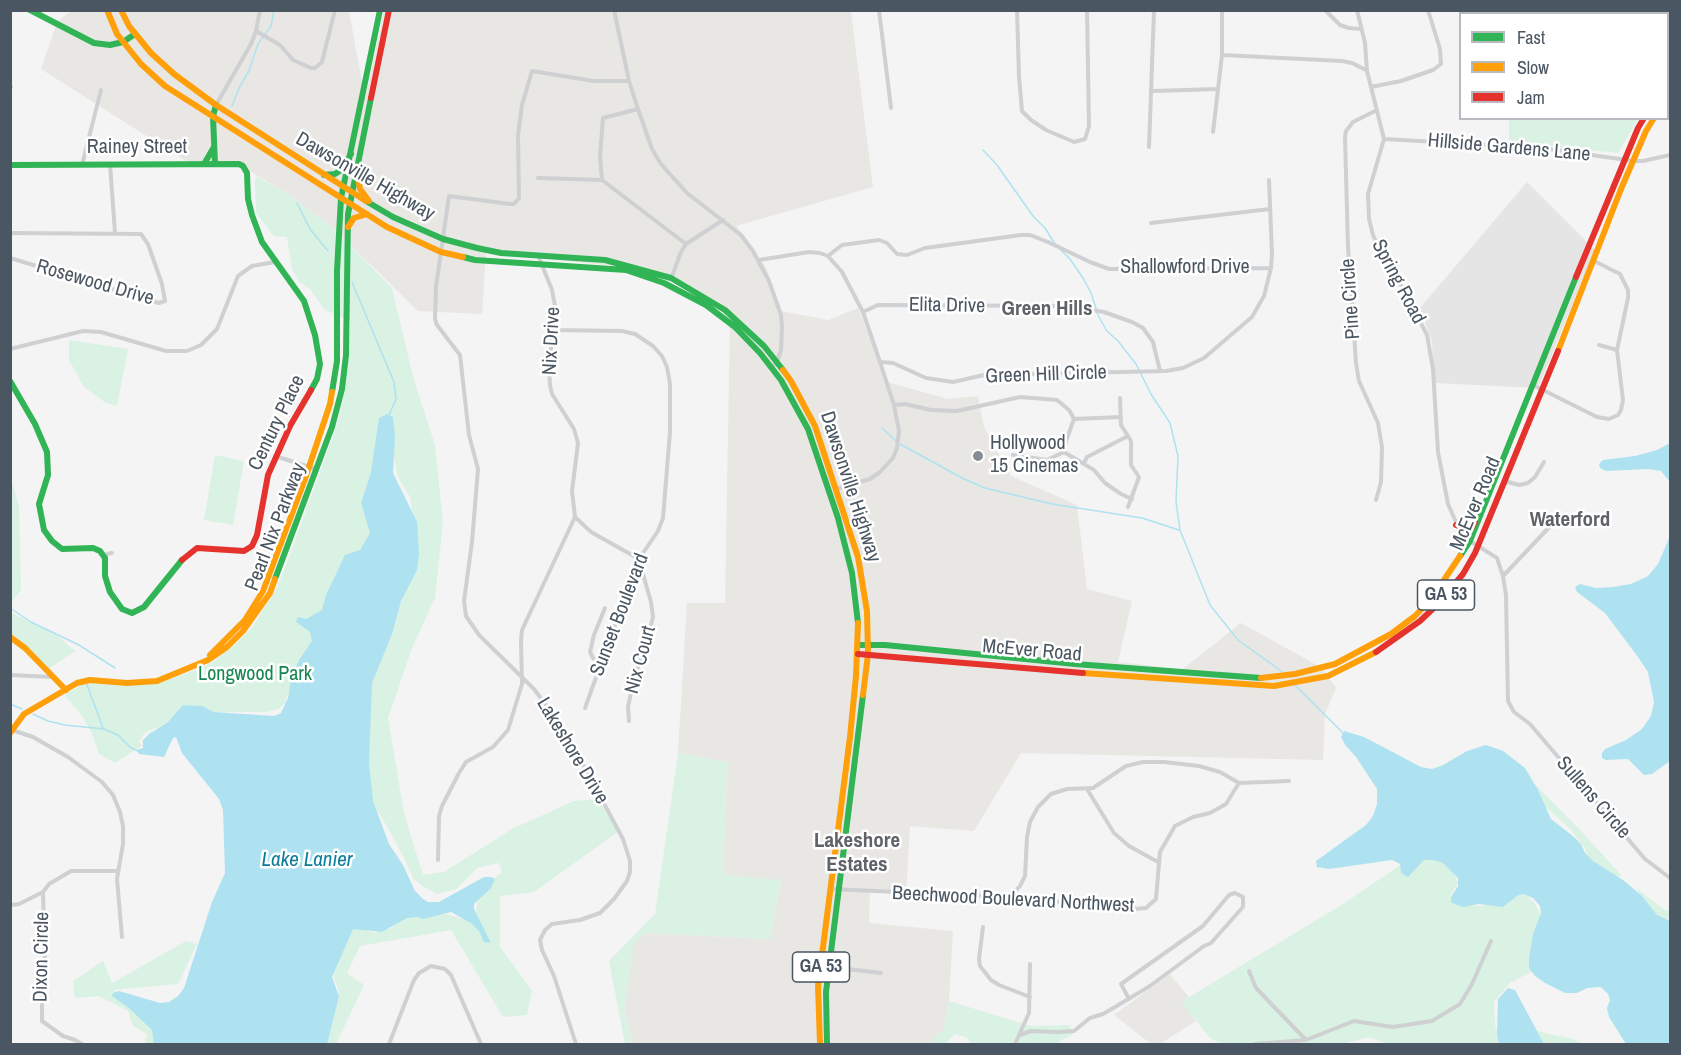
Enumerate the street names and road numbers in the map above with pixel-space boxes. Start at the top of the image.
street label: Dawsonville Highway [291,127,439,227]
street label: Hillside Gardens Lane [1427,129,1591,167]
street label: Rainey Street [87,136,187,160]
street label: Spring Road [1366,236,1430,328]
street label: Rosewood Drive [33,255,157,311]
street label: Shallowford Drive [1120,256,1250,280]
street label: Pine Circle [1336,258,1366,340]
street label: Elita Drive [909,293,985,319]
street label: Nix Drive [538,306,566,376]
street label: Green Hill Circle [985,361,1107,389]
street label: Century Place [244,371,310,475]
street label: Dawsonville Highway [814,409,886,565]
street label: McEver Road [1446,454,1506,554]
street label: Pearl Nix Parkway [241,460,311,594]
street label: Sunset Boulevard [586,550,654,680]
road number: GA 53 [1418,580,1474,610]
street label: Nix Court [620,623,662,697]
street label: McEver Road [981,635,1083,667]
street label: Lakeshore Drive [531,693,613,809]
street label: Sullens Circle [1551,752,1635,844]
street label: Beechwood Boulevard Northwest [891,882,1135,918]
street label: Dixon Circle [29,912,55,1002]
road number: GA 53 [792,952,850,982]

